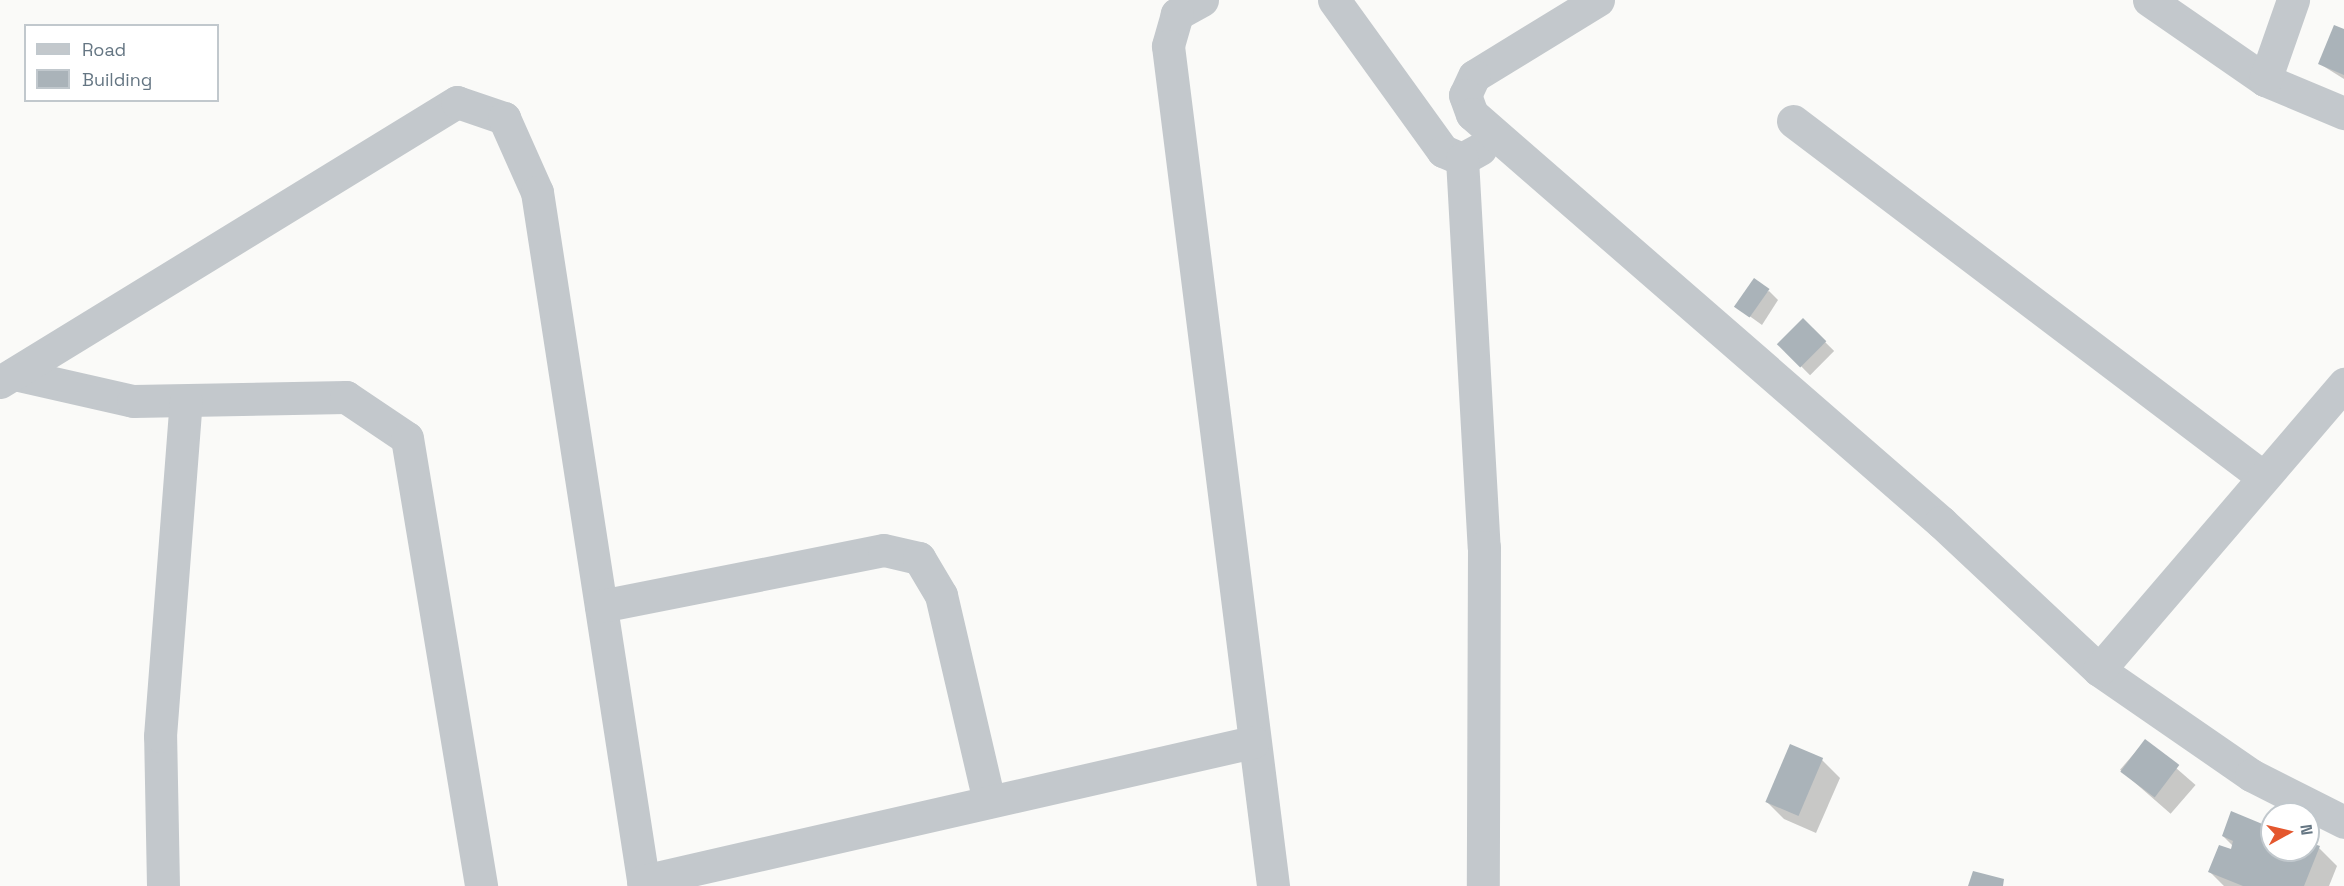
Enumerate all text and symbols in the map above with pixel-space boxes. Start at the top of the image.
legend [24,24,219,102]
text: Road [82,38,126,61]
text: Building [82,68,152,91]
north arrow [2260,802,2320,862]
text: N [2295,823,2317,836]

